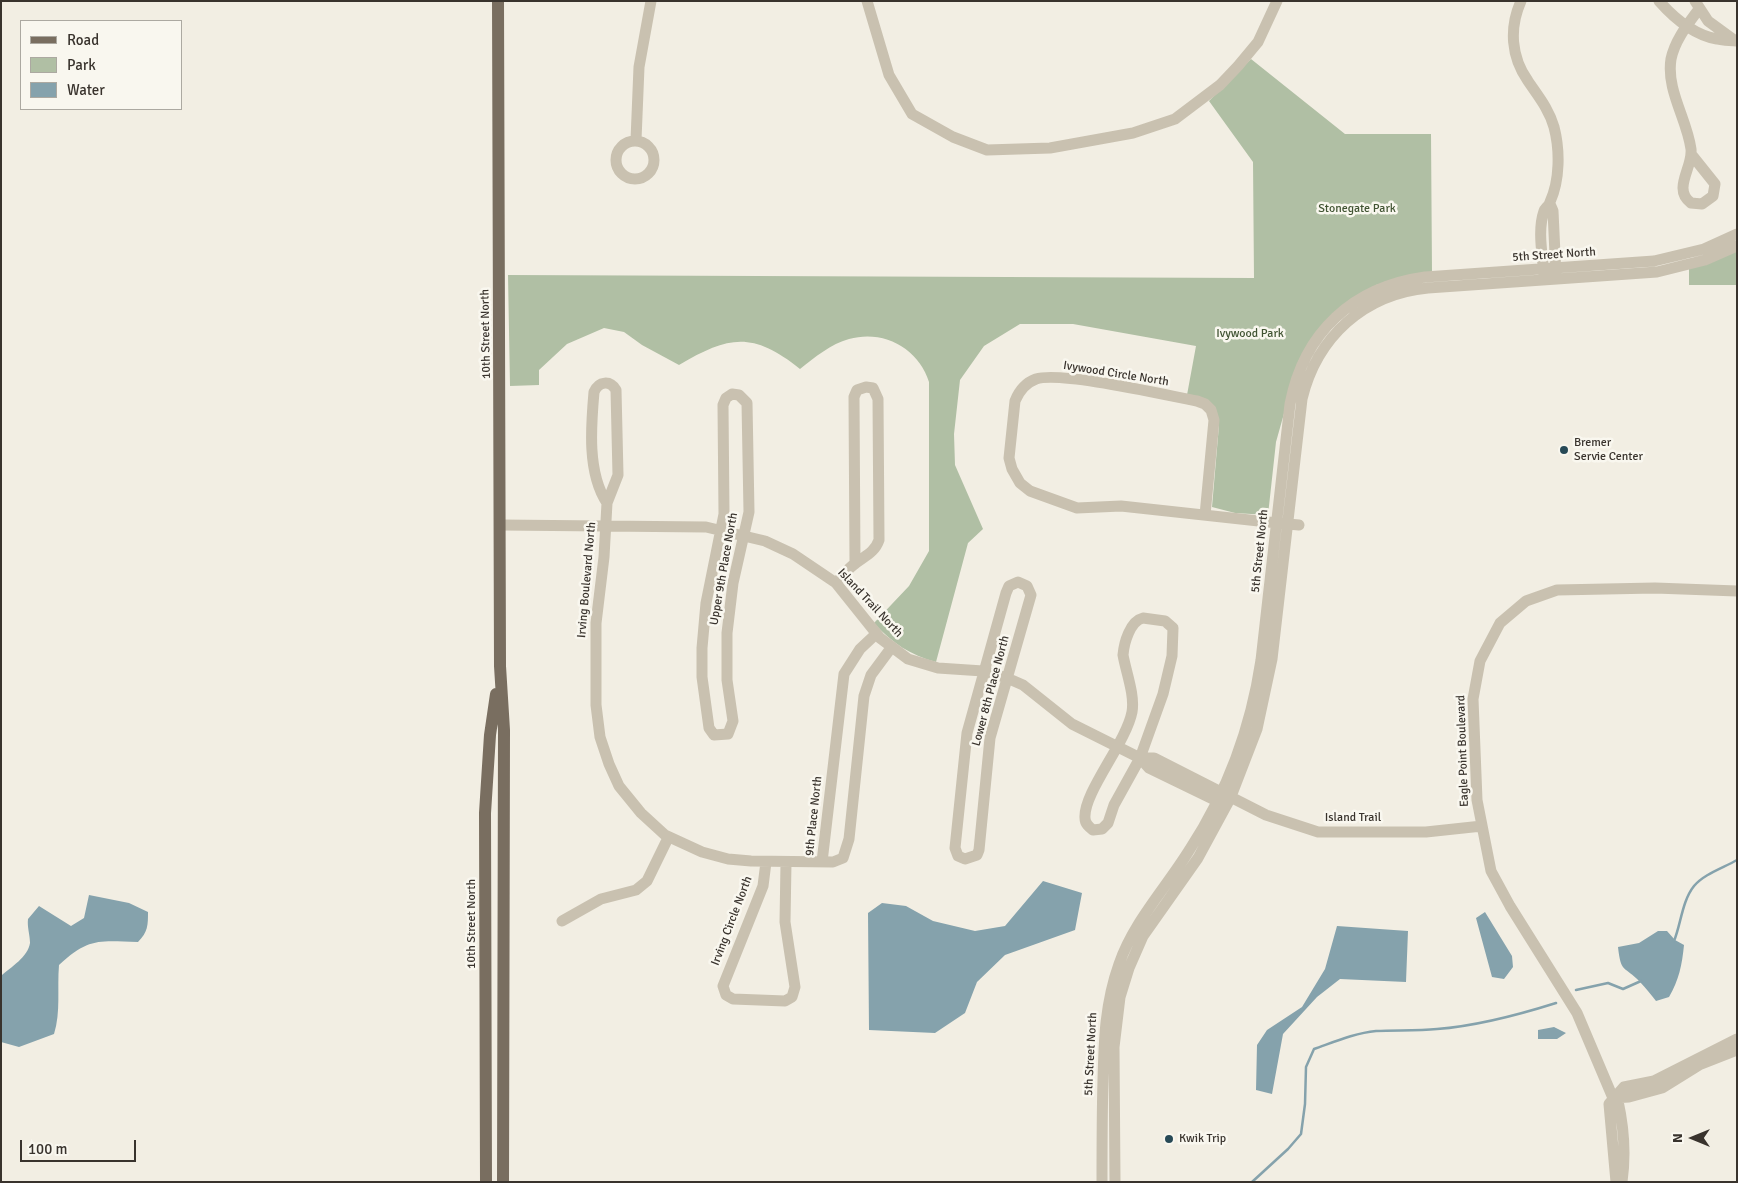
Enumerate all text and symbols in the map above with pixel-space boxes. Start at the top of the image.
legend [20,20,182,110]
text: Road [67,31,99,49]
text: Park [67,56,96,74]
text: Water [67,81,105,99]
park label: Stonegate Park [1318,202,1396,216]
street label: 5th Street North [1512,245,1596,265]
street label: 10th Street North [478,289,494,379]
park label: Ivywood Park [1216,327,1284,341]
street label: Ivywood Circle North [1062,359,1170,389]
place label: Bremer Servie Center [1574,436,1643,464]
marker: Bremer Servie Center [1558,444,1570,456]
street label: 5th Street North [1248,509,1272,593]
street label: Upper 9th Place North [707,512,741,626]
street label: Irving Boulevard North [575,521,599,639]
street label: Island Trail North [834,566,906,640]
street label: Lower 8th Place North [969,634,1013,748]
street label: Eagle Point Boulevard [1454,695,1472,807]
street label: 9th Place North [803,775,825,857]
street label: Island Trail [1325,811,1381,825]
street label: Irving Circle North [708,874,756,968]
street label: 10th Street North [465,879,479,969]
street label: 5th Street North [1082,1012,1100,1096]
north arrow [1668,1113,1718,1163]
scale bar [22,1130,139,1162]
place label: Kwik Trip [1179,1132,1226,1146]
marker: Kwik Trip [1163,1133,1175,1145]
text: N [1669,1133,1686,1143]
text: 100 m [28,1140,68,1158]

